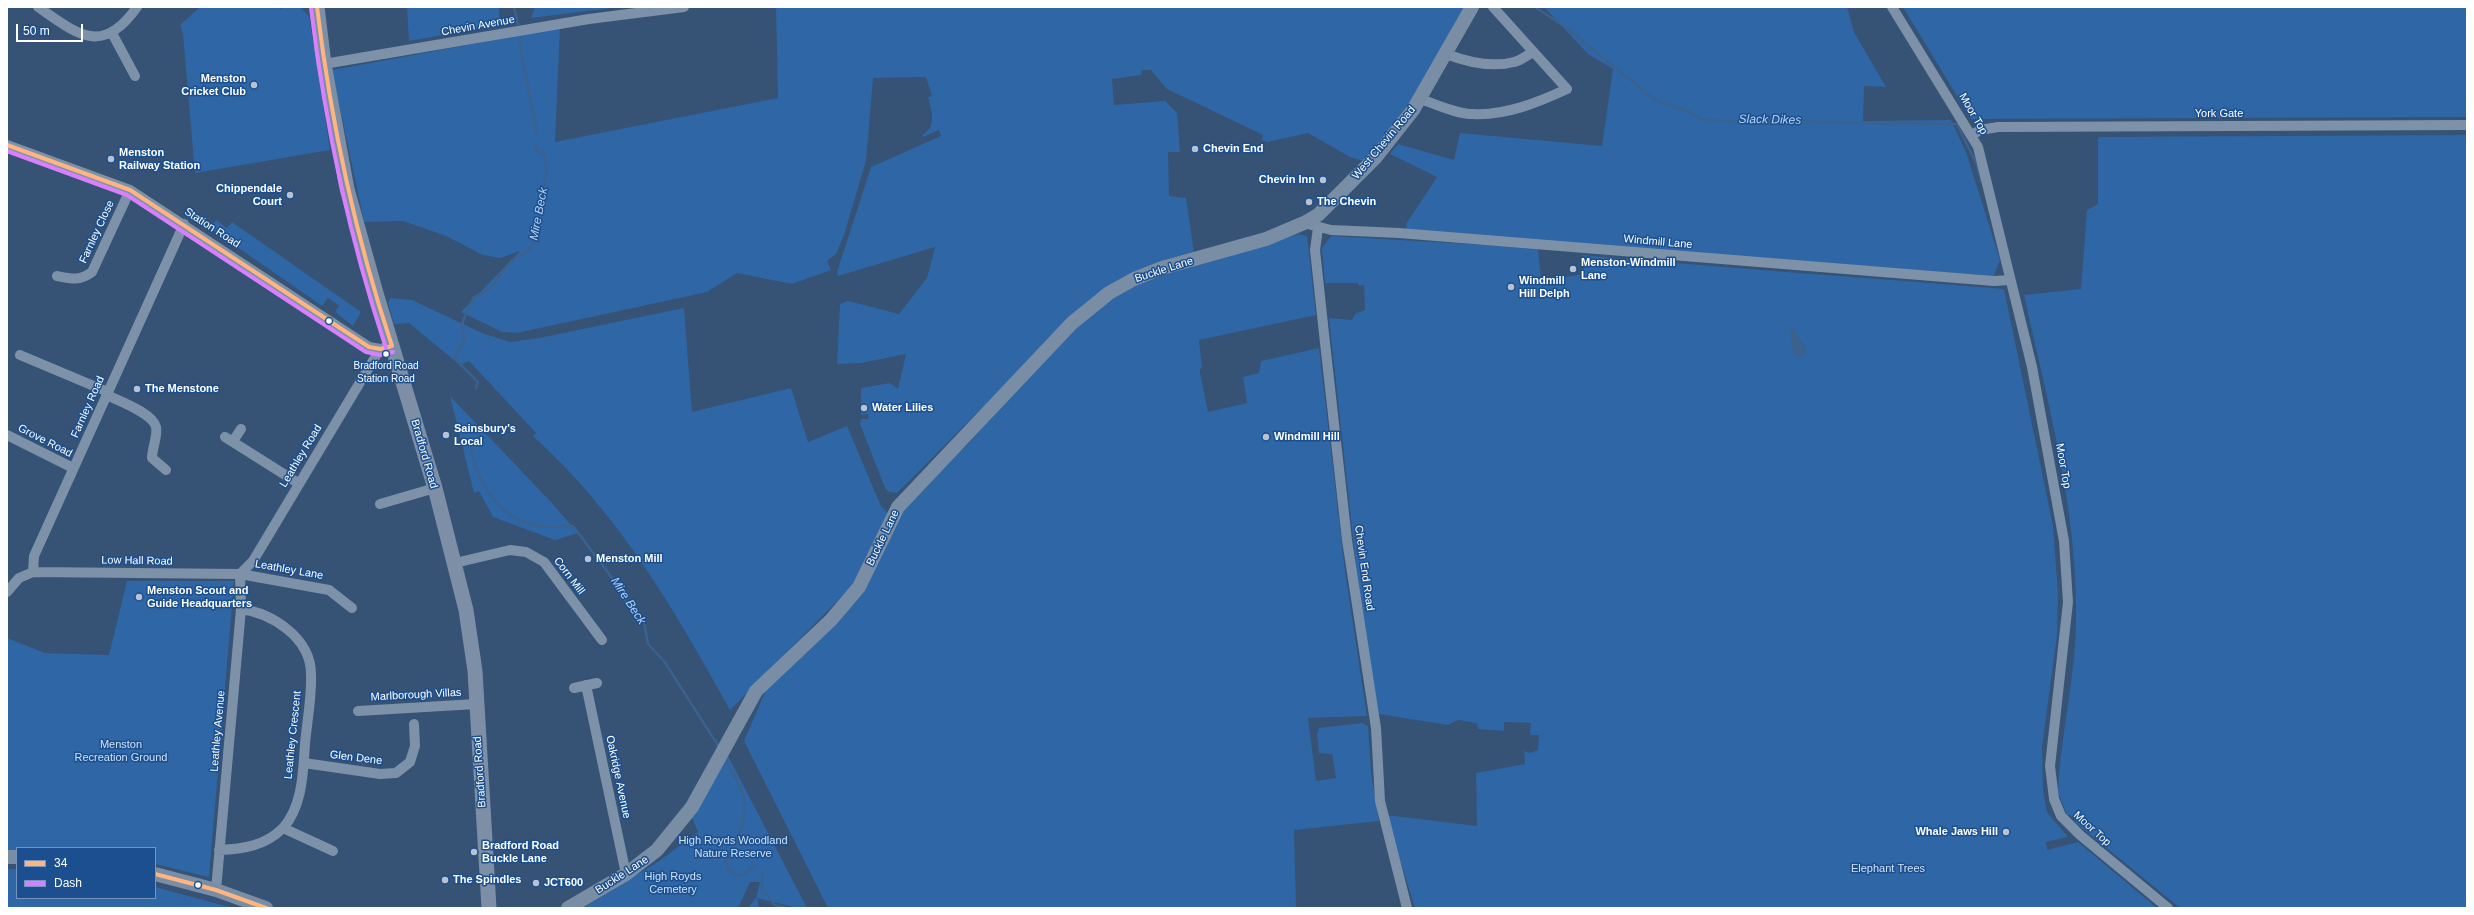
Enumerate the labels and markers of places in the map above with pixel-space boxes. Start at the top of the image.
place label: Menston Cricket Club [181,72,246,98]
marker: Menston Cricket Club [249,80,259,90]
place label: Chevin End [1203,142,1264,156]
marker: Chevin End [1190,144,1200,154]
place label: Menston Railway Station [119,146,200,172]
marker: Menston Railway Station [106,154,116,164]
place label: Chevin Inn [1259,173,1315,187]
marker: Chevin Inn [1318,175,1328,185]
place label: Chippendale Court [216,182,282,208]
marker: Chippendale Court [285,190,295,200]
place label: The Chevin [1317,195,1376,209]
marker: The Chevin [1304,197,1314,207]
place label: Menston-Windmill Lane [1581,256,1676,282]
marker: Menston-Windmill Lane [1568,264,1578,274]
place label: Windmill Hill Delph [1519,274,1570,300]
marker: Windmill Hill Delph [1506,282,1516,292]
unlabelled marker [324,316,334,326]
marker: Bradford Road Station Road [381,349,391,359]
place label: Bradford Road Station Road [353,360,419,384]
place label: The Menstone [145,382,219,396]
marker: The Menstone [132,384,142,394]
place label: Water Lilies [872,401,933,415]
marker: Water Lilies [859,403,869,413]
place label: Sainsbury's Local [454,422,516,448]
marker: Sainsbury's Local [441,430,451,440]
place label: Windmill Hill [1274,430,1340,444]
marker: Windmill Hill [1261,432,1271,442]
place label: Menston Mill [596,552,663,566]
marker: Menston Mill [583,554,593,564]
place label: Menston Scout and Guide Headquarters [147,584,252,610]
marker: Menston Scout and Guide Headquarters [134,592,144,602]
place label: Whale Jaws Hill [1915,825,1998,839]
marker: Whale Jaws Hill [2001,827,2011,837]
place label: Bradford Road Buckle Lane [482,839,559,865]
marker: Bradford Road Buckle Lane [469,847,479,857]
place label: The Spindles [453,873,521,887]
marker: The Spindles [440,875,450,885]
place label: JCT600 [544,876,583,890]
marker: JCT600 [531,878,541,888]
unlabelled marker [193,880,203,890]

